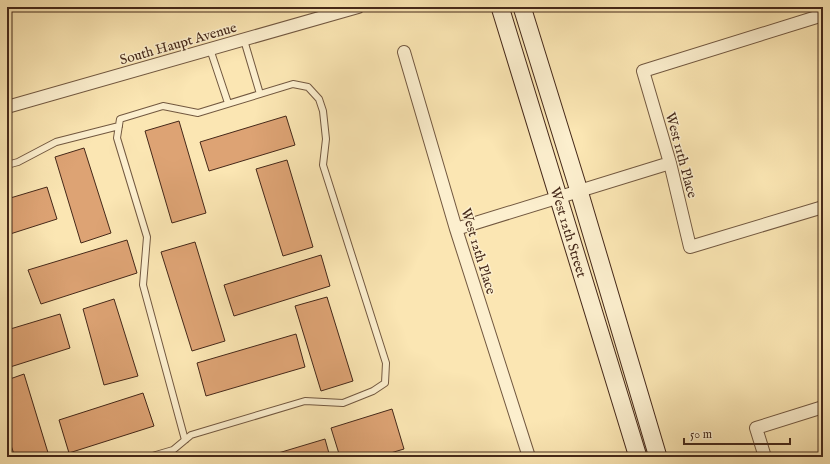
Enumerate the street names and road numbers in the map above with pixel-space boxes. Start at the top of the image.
street label: South Haupt Avenue [118,19,239,69]
street label: West 11th Place [661,110,701,201]
street label: West 12th Street [546,185,590,280]
street label: West 12th Place [456,206,500,297]

